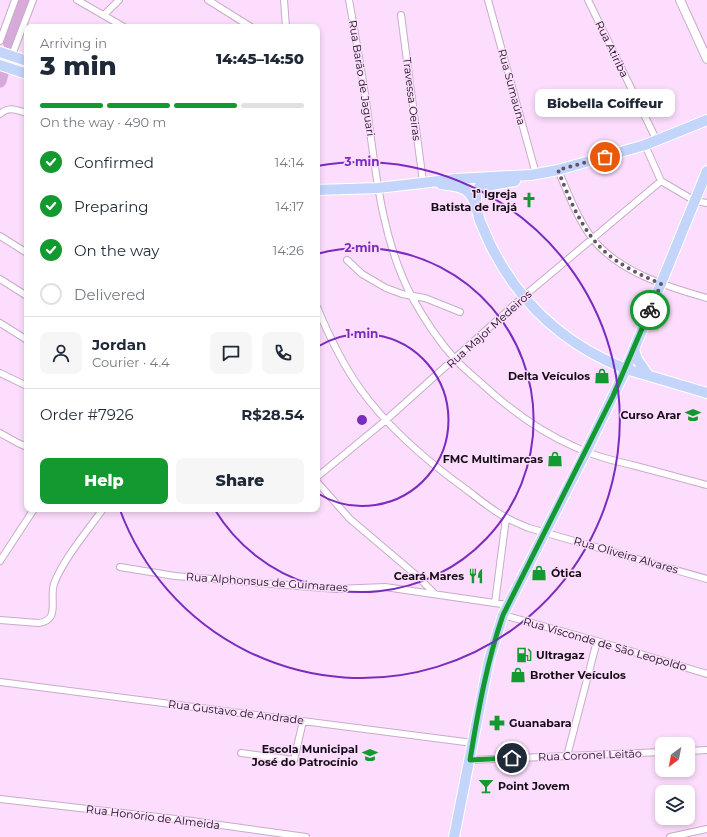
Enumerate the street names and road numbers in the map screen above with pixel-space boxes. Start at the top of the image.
street label: Rua Atiriba [592,18,632,80]
street label: Rua Barão de Jaguari [346,19,378,137]
street label: Rua Sumaúna [495,47,529,127]
street label: Travessa Oeiras [400,57,424,142]
street label: Rua Major Medeiros [444,287,535,371]
street label: Rua Oliveira Alvares [572,533,680,577]
street label: Rua Alphonsus de Guimaraes [186,569,349,595]
street label: Rua Visconde de São Leopoldo [522,614,689,674]
street label: Rua Gustavo de Andrade [167,697,305,727]
street label: Rua Coronel Leitão [538,746,642,764]
street label: Rua Honório de Almeida [85,802,221,832]

